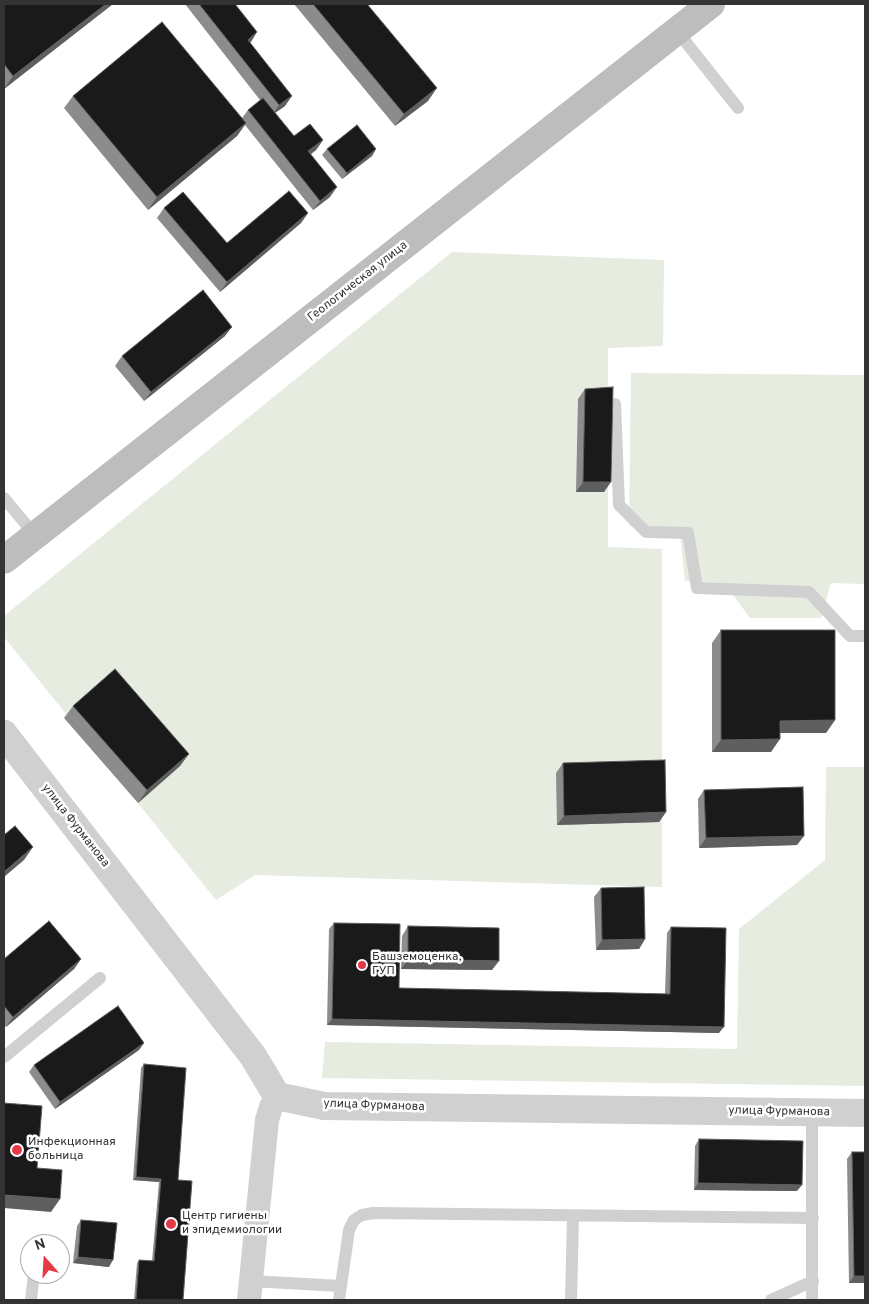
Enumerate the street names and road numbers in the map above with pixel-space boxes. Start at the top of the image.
street label: Геологическая улица [305,239,411,325]
street label: улица Фурманова [38,782,112,870]
street label: улица Фурманова [323,1097,425,1115]
street label: улица Фурманова [728,1104,830,1120]

